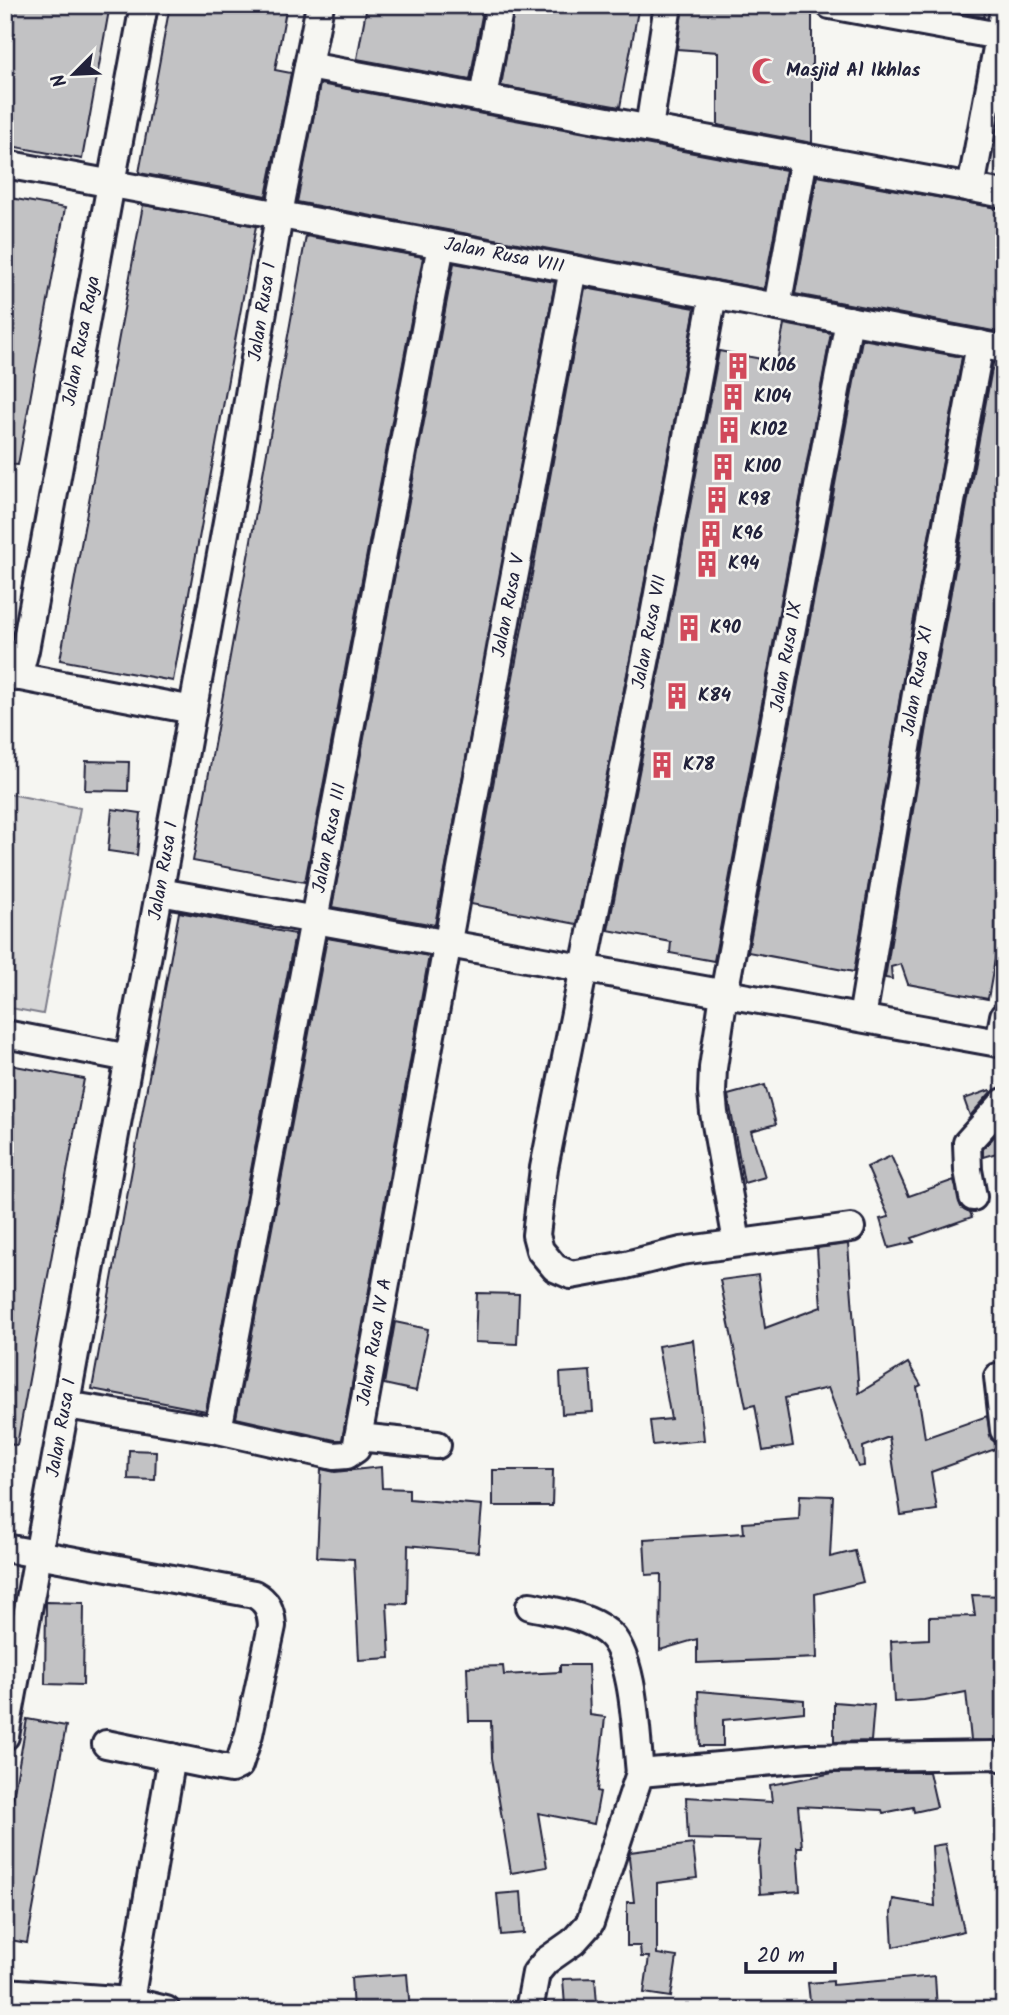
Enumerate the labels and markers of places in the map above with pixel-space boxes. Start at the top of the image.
mosque icon: Masjid Al Ikhlas [750,56,780,86]
place label: Masjid Al Ikhlas [786,56,920,86]
building icon: K106 [723,351,753,381]
place label: K106 [759,351,796,381]
building icon: K104 [718,382,748,412]
place label: K104 [754,382,792,412]
building icon: K102 [714,415,744,445]
place label: K102 [750,415,788,445]
building icon: K100 [708,452,738,482]
place label: K100 [744,452,781,482]
building icon: K98 [702,485,732,515]
place label: K98 [738,485,771,515]
building icon: K96 [696,519,726,549]
place label: K96 [732,519,763,549]
building icon: K94 [692,549,722,579]
place label: K94 [728,549,760,579]
building icon: K90 [674,613,704,643]
place label: K90 [710,613,741,643]
building icon: K84 [662,681,692,711]
place label: K84 [698,681,732,711]
building icon: K78 [647,750,677,780]
place label: K78 [683,750,715,780]

